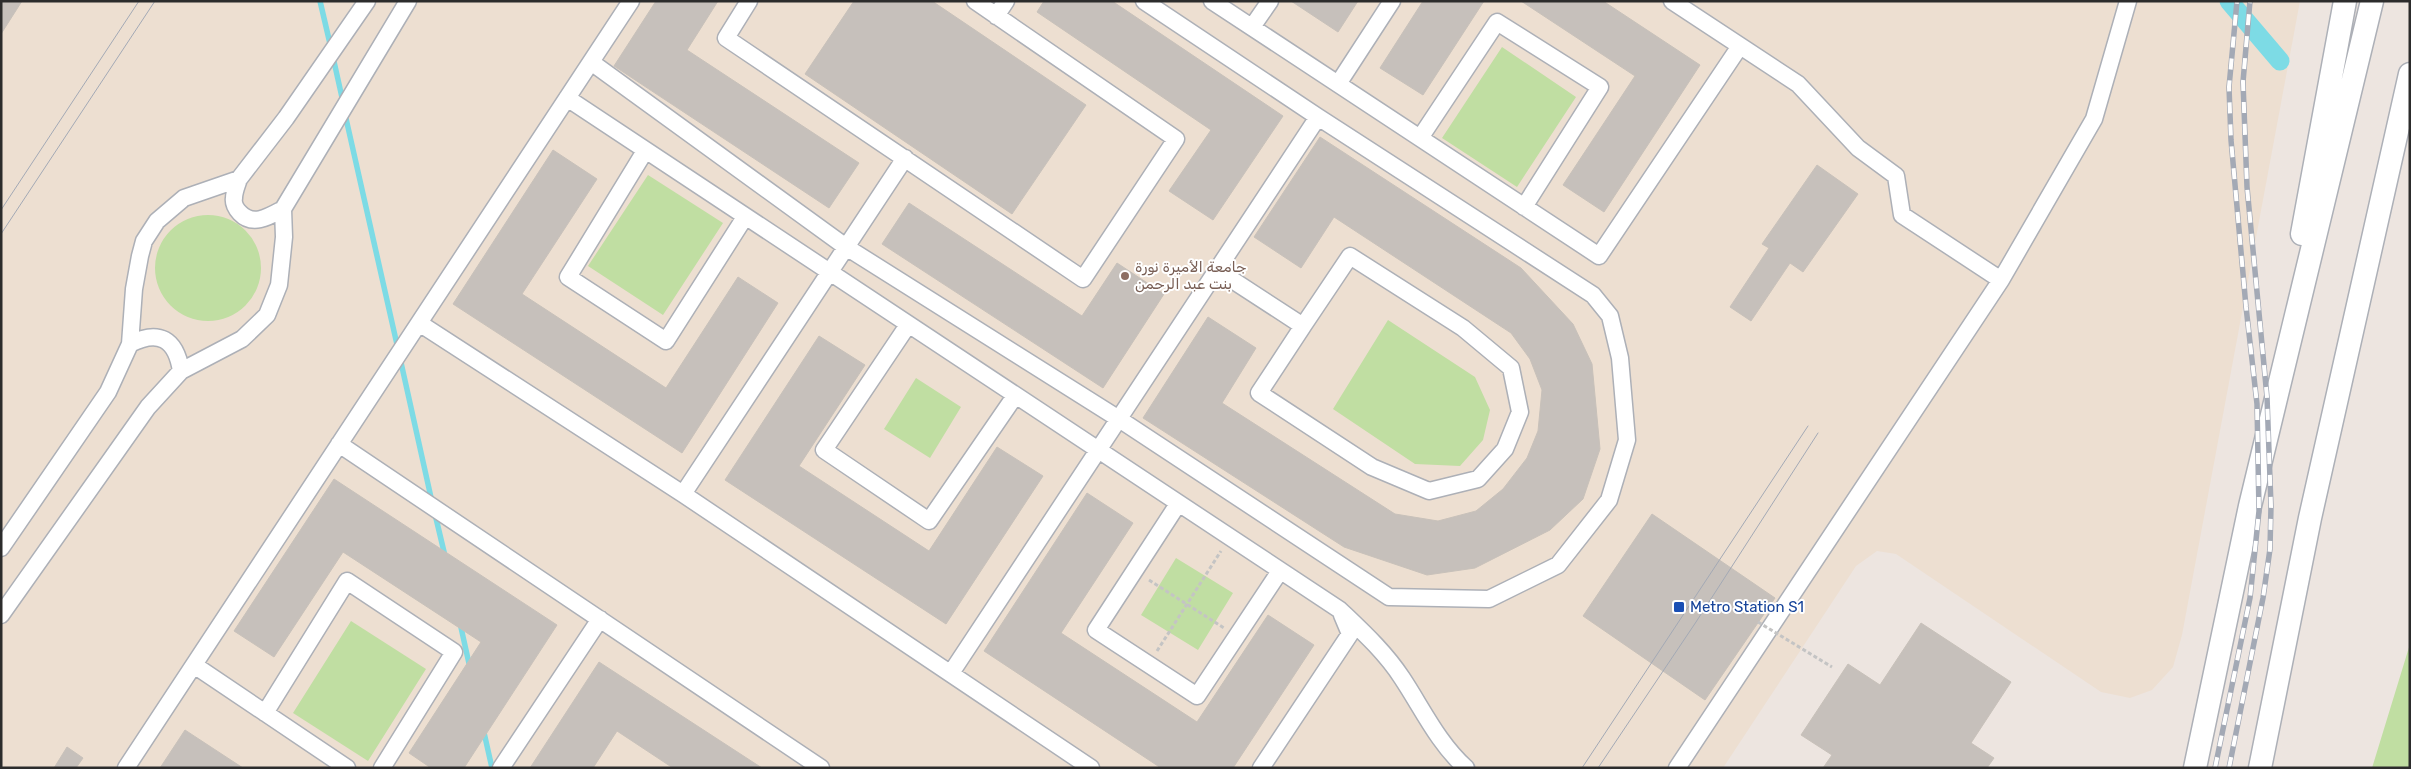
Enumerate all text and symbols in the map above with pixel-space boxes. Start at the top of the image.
place label: جامعة الأميرة نورة بنت عبد الرحمن [1135,258,1246,293]
marker: جامعة الأميرة نورة بنت عبد الرحمن [1119,270,1131,282]
place label: Metro Station S1 [1690,598,1804,616]
marker: Metro Station S1 [1672,600,1686,614]

